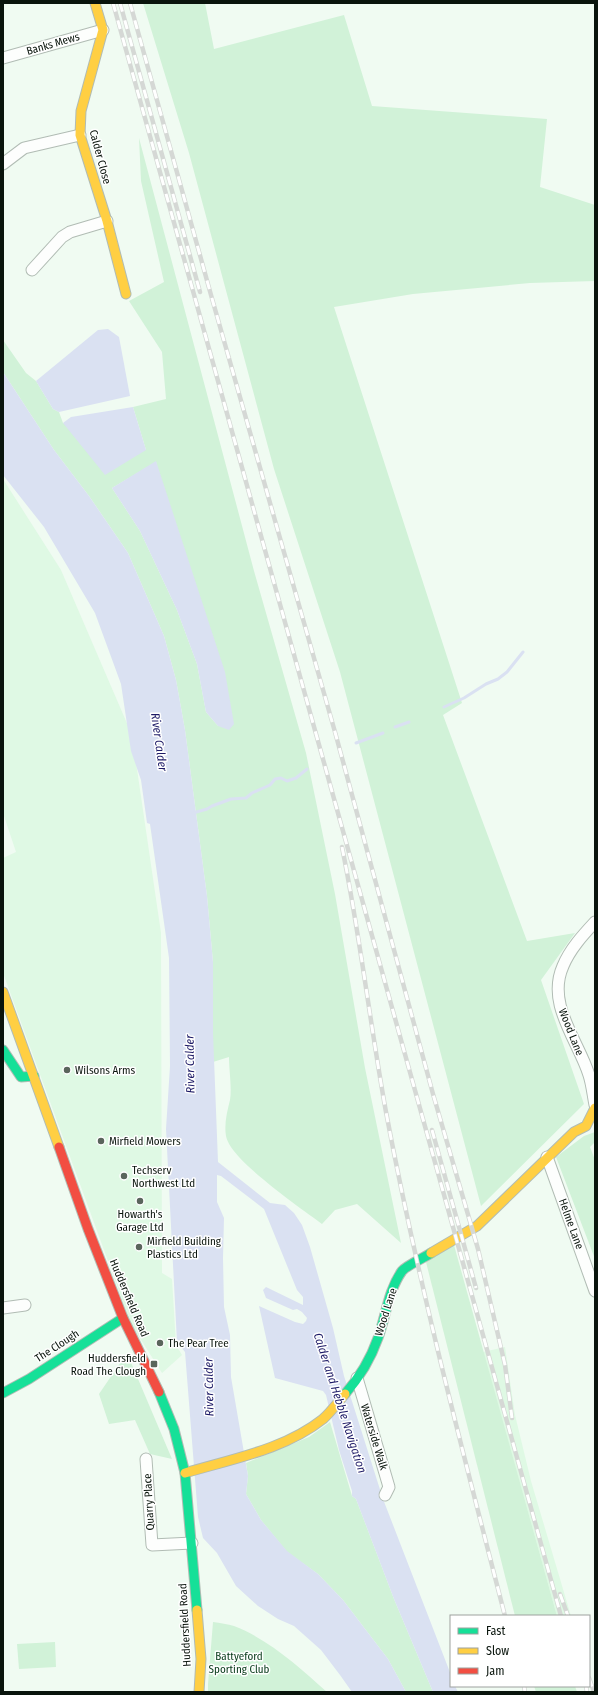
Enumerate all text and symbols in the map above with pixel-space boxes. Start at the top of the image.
street label: Banks Mews [25,30,81,58]
street label: Calder Close [87,128,113,186]
water label: River Calder [148,712,170,773]
street label: Wood Lane [556,1007,586,1057]
water label: River Calder [182,1034,198,1094]
place label: Wilsons Arms [75,1064,136,1077]
marker: Wilsons Arms [62,1065,72,1075]
place label: Mirfield Mowers [109,1135,181,1148]
marker: Mirfield Mowers [96,1136,106,1146]
place label: Techserv Northwest Ltd [132,1164,195,1190]
marker: Techserv Northwest Ltd [119,1171,129,1181]
marker: Howarth's Garage Ltd [135,1196,145,1206]
street label: Helme Lane [556,1197,586,1251]
place label: Howarth's Garage Ltd [116,1208,164,1234]
place label: Mirfield Building Plastics Ltd [147,1235,222,1261]
marker: Mirfield Building Plastics Ltd [134,1242,144,1252]
street label: Huddersfield Road [107,1257,151,1339]
street label: Wood Lane [372,1286,400,1338]
street label: The Clough [33,1327,81,1365]
water label: Calder and Hebble Navigation [311,1331,369,1475]
place label: The Pear Tree [168,1337,229,1350]
marker: The Pear Tree [155,1338,165,1348]
place label: Huddersfield Road The Clough [71,1352,146,1378]
water label: River Calder [201,1357,217,1417]
marker: Huddersfield Road The Clough [149,1359,159,1369]
street label: Waterside Walk [358,1402,390,1472]
street label: Quarry Place [141,1473,157,1531]
street label: Huddersfield Road [176,1583,194,1667]
legend [450,1615,590,1687]
text: Fast [486,1624,505,1638]
text: Slow [486,1644,509,1658]
park label: Battyeford Sporting Club [209,1650,270,1676]
text: Jam [486,1664,504,1678]

